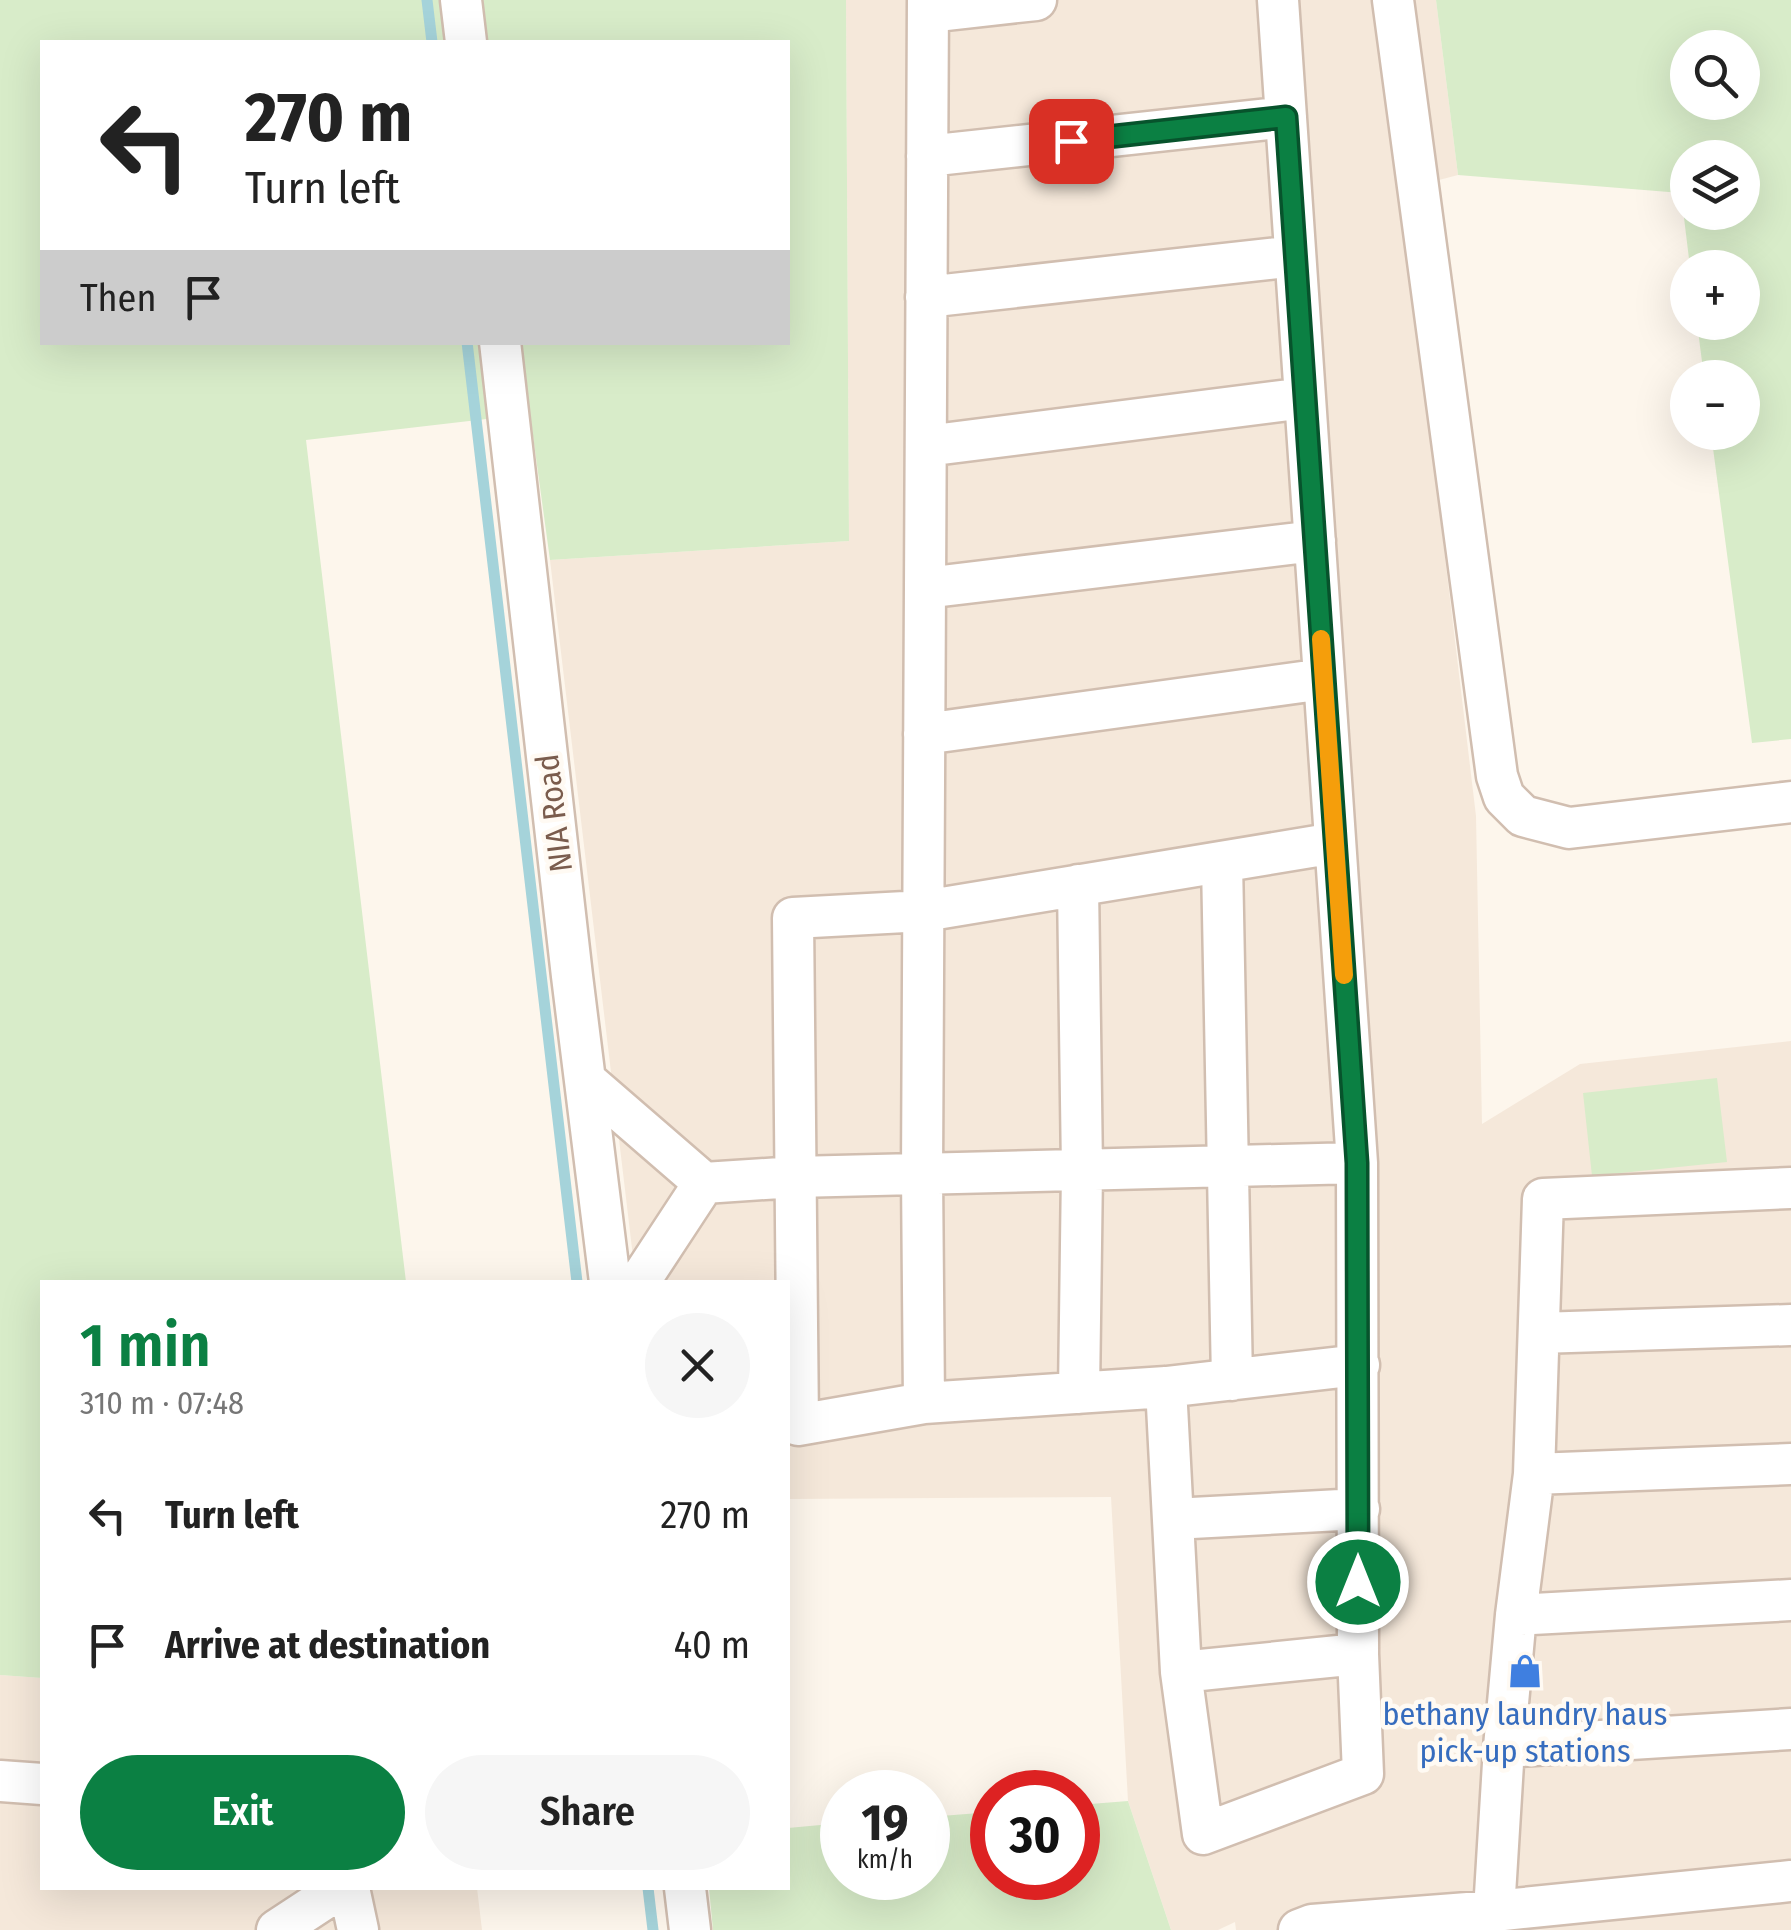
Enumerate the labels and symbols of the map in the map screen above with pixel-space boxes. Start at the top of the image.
pin [1029,99,1114,184]
street label: NIA Road [528,752,580,874]
position arrow [1306,1530,1410,1634]
shop icon: bethany laundry haus pick-up stations [1506,1652,1544,1690]
place label: bethany laundry haus pick-up stations [1383,1695,1667,1770]
speed limit sign: 30 [970,1770,1100,1900]

